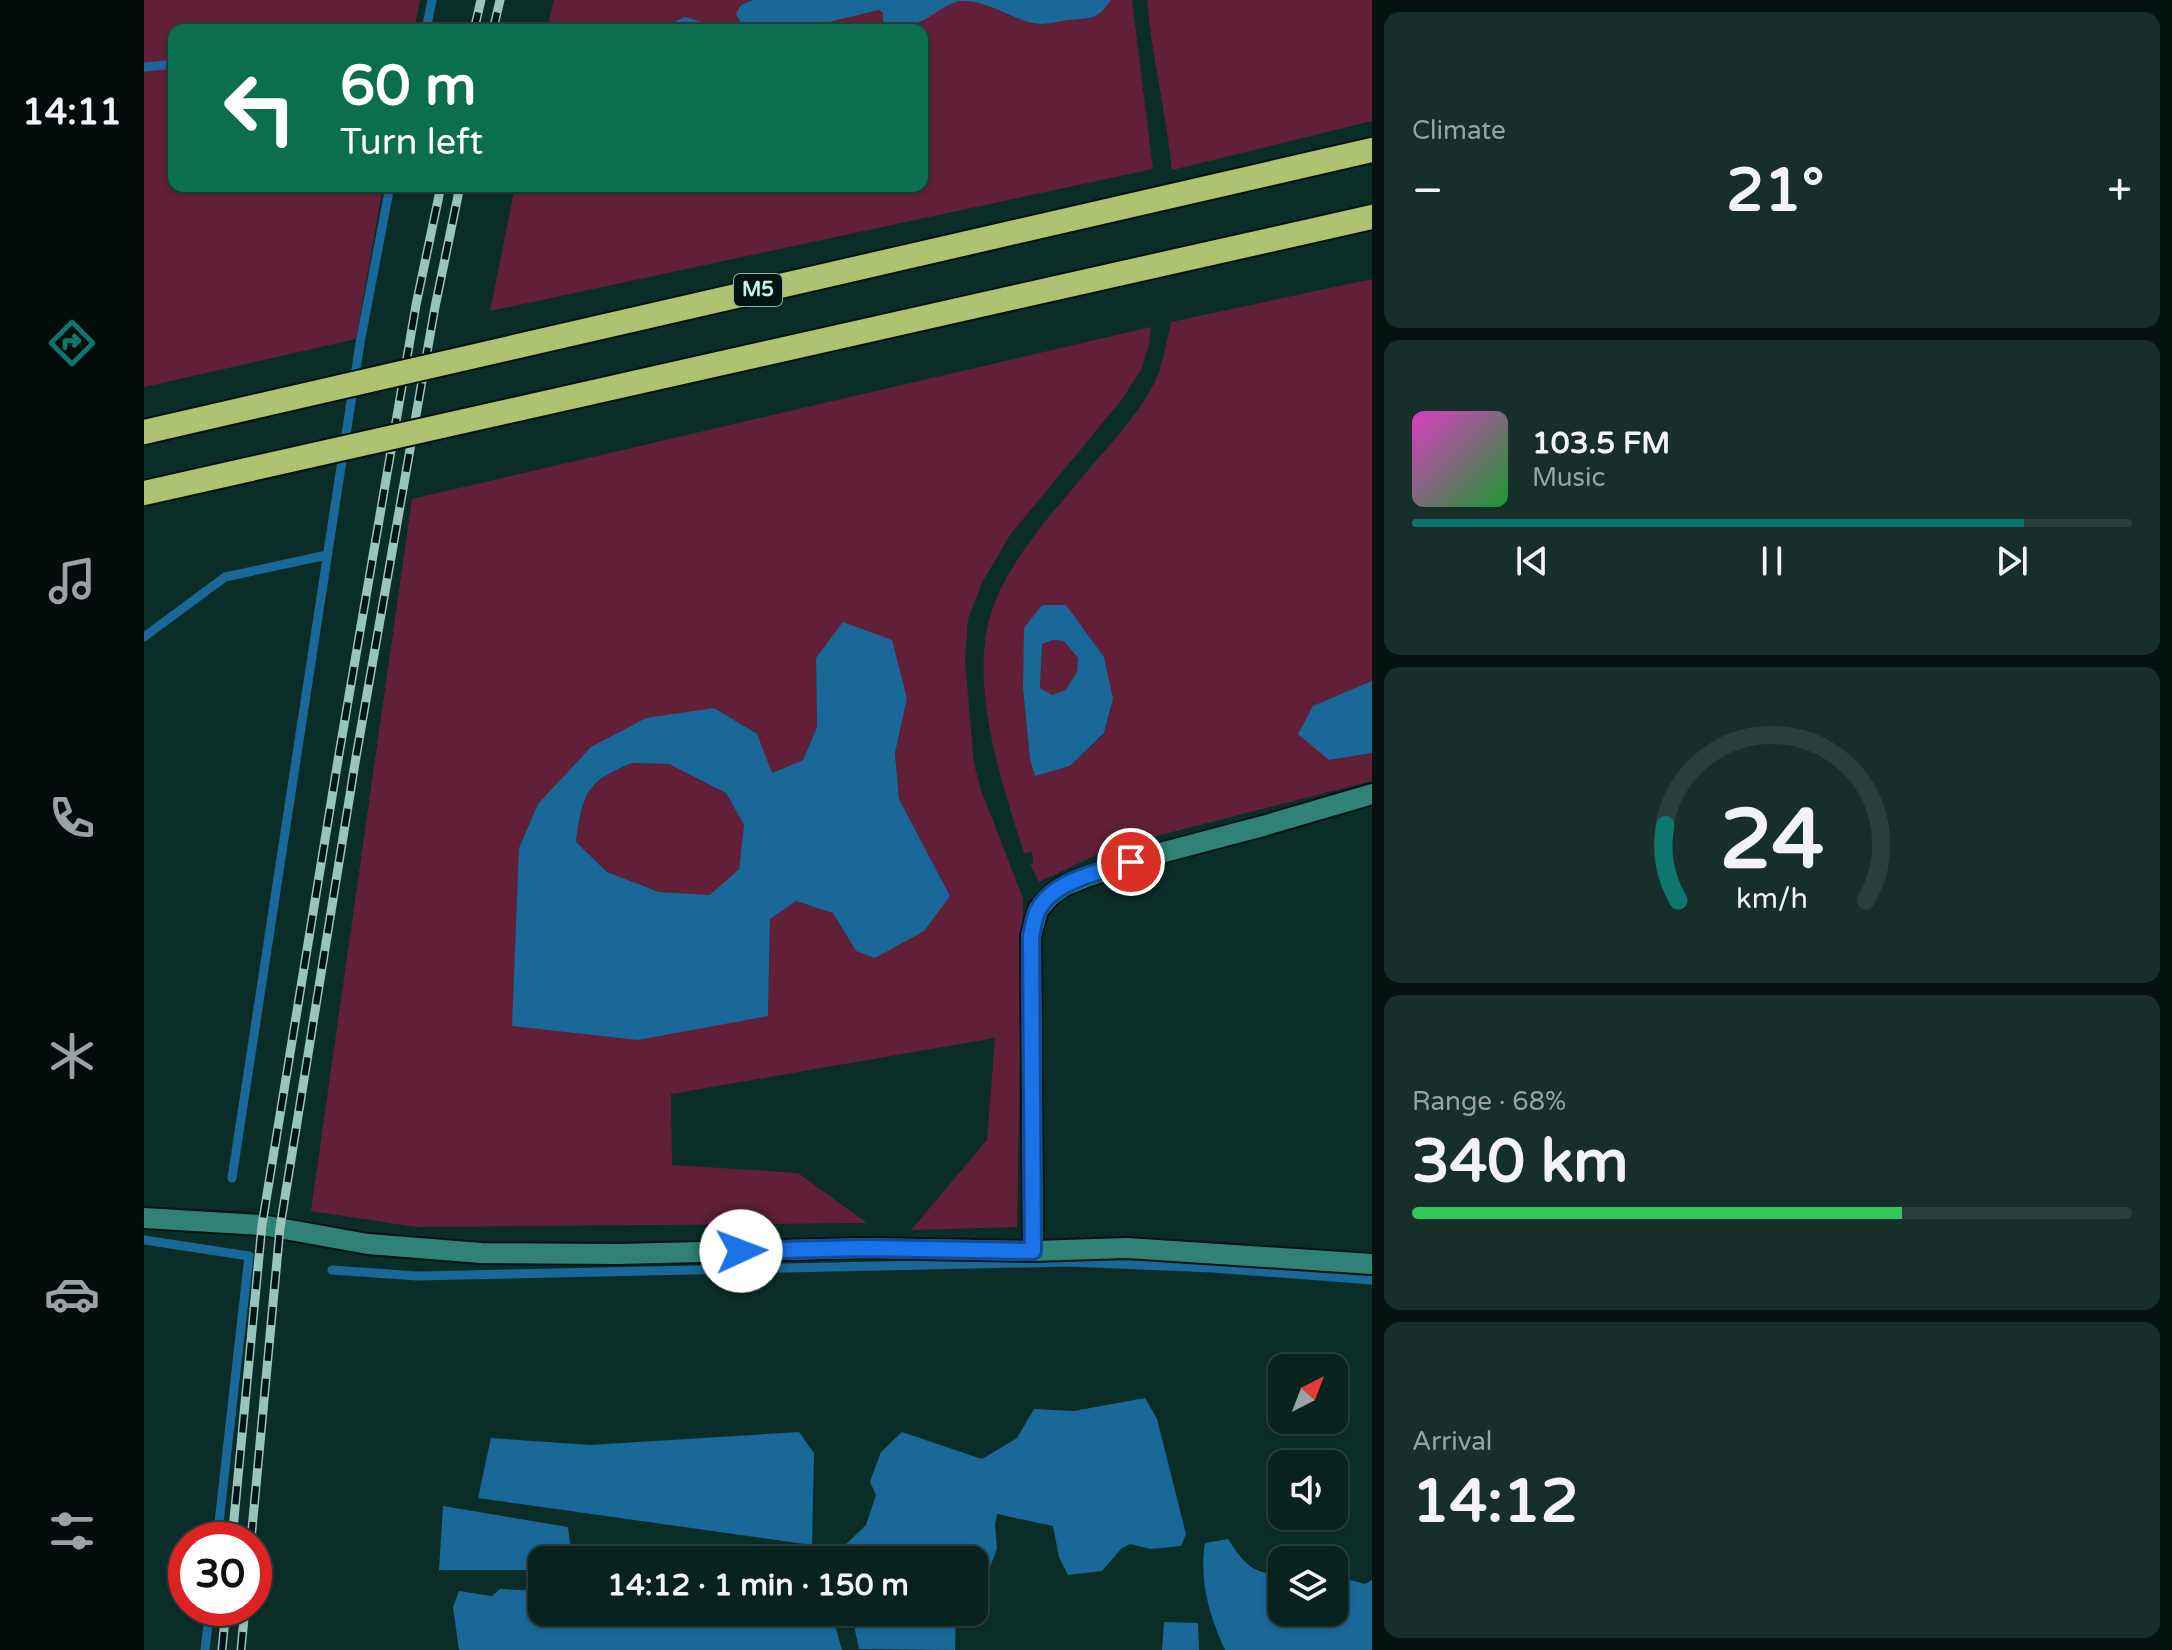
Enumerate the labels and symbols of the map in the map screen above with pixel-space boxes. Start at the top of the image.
road number: M5 [734,274,782,306]
pin [1097,828,1165,896]
position arrow [699,1209,783,1293]
north arrow [1268,1354,1348,1434]
speed limit sign: 30 [168,1522,272,1626]

